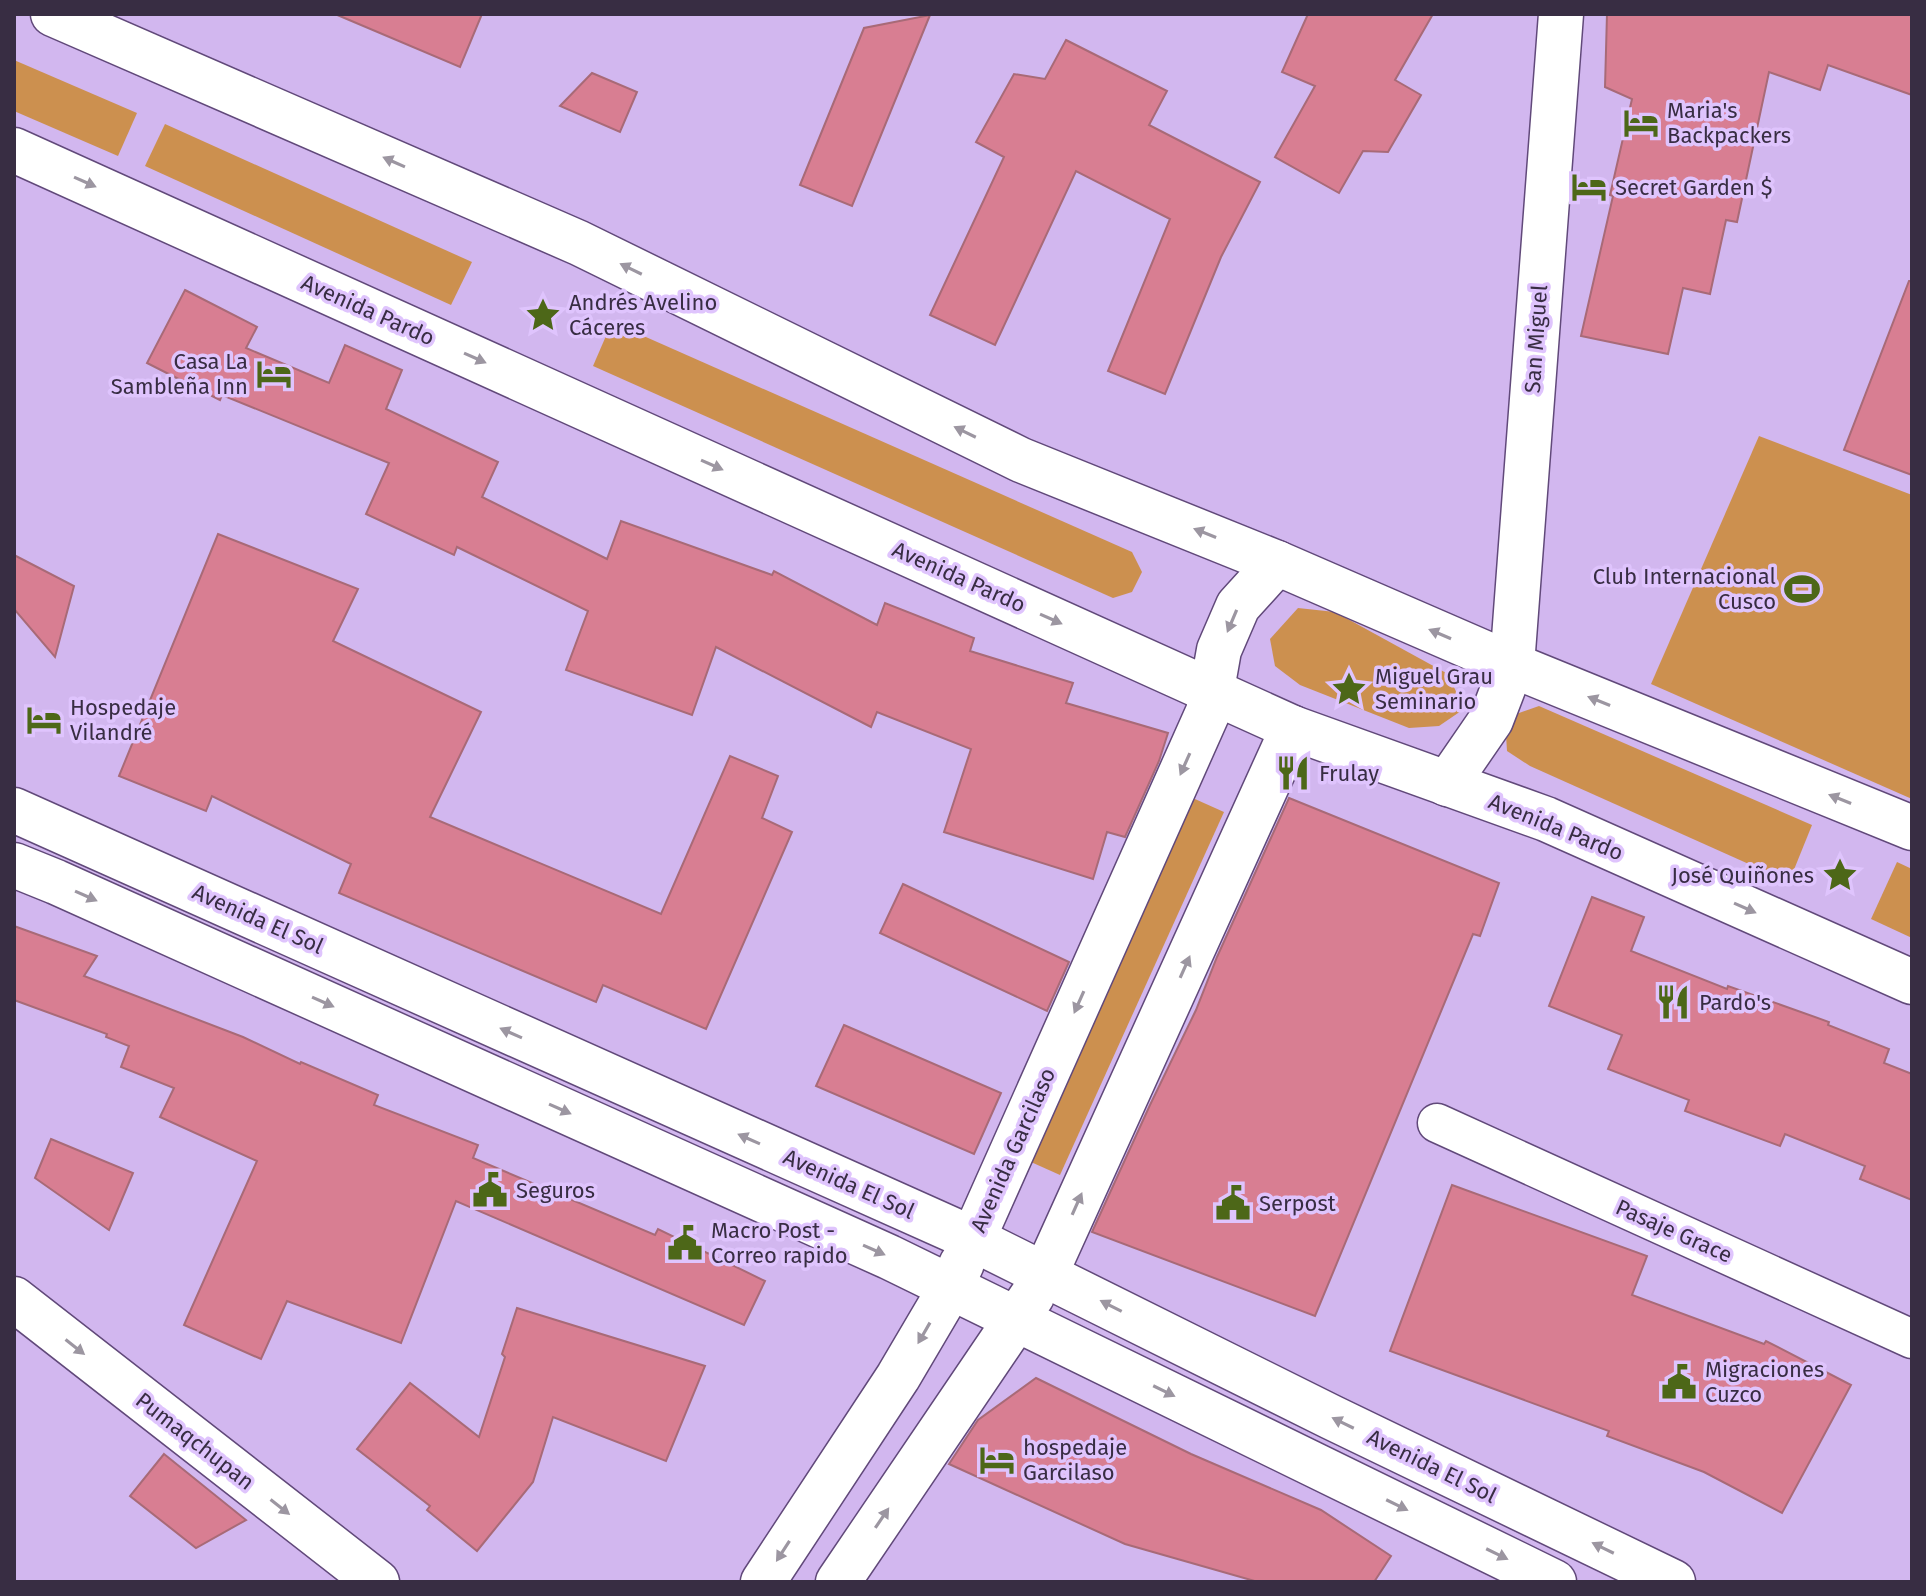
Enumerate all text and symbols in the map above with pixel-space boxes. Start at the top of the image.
place label: Maria's Backpackers [1667,97,1791,149]
hotel icon: Maria's Backpackers [1622,104,1660,142]
one-way arrow [382,156,406,169]
hotel icon: Secret Garden $ [1570,168,1608,206]
place label: Secret Garden $ [1615,174,1772,201]
one-way arrow [73,175,97,189]
one-way arrow [619,262,642,275]
street label: Avenida Pardo [297,269,439,351]
street label: San Miguel [1519,284,1553,394]
place label: Andrés Avelino Cáceres [569,289,717,341]
place icon: Andrés Avelino Cáceres [524,296,562,334]
place label: Casa La Sambleña Inn [111,348,248,400]
one-way arrow [463,351,487,365]
hotel icon: Casa La Sambleña Inn [255,355,293,393]
one-way arrow [954,425,977,439]
one-way arrow [700,459,724,472]
one-way arrow [1193,527,1217,540]
street label: Avenida Pardo [888,536,1030,618]
place label: Club Internacional Cusco [1593,563,1776,615]
sports icon: Club Internacional Cusco [1783,570,1821,608]
one-way arrow [1225,609,1238,632]
one-way arrow [1039,612,1063,625]
one-way arrow [1428,627,1452,641]
place label: Miguel Grau Seminario [1375,663,1493,715]
place icon: Miguel Grau Seminario [1330,670,1368,708]
place label: Hospedaje Vilandré [70,694,176,746]
one-way arrow [1587,694,1611,707]
hotel icon: Hospedaje Vilandré [25,701,63,739]
one-way arrow [1178,752,1192,776]
restaurant icon: Frulay [1274,754,1312,792]
place label: Frulay [1319,760,1379,787]
street label: Avenida Pardo [1485,788,1627,866]
one-way arrow [1828,792,1852,805]
place icon: José Quiñones [1821,856,1859,894]
place label: José Quiñones [1671,862,1814,889]
street label: Avenida El Sol [188,878,328,960]
one-way arrow [74,889,98,902]
one-way arrow [1733,901,1757,914]
one-way arrow [1178,955,1191,979]
restaurant icon: Pardo's [1654,983,1692,1021]
place label: Pardo's [1699,989,1771,1016]
one-way arrow [1073,990,1086,1013]
one-way arrow [311,996,335,1009]
one-way arrow [500,1026,523,1039]
street label: Avenida Garcilaso [965,1064,1061,1236]
one-way arrow [548,1102,572,1116]
one-way arrow [737,1132,760,1145]
street label: Avenida El Sol [779,1143,919,1225]
public building icon: Seguros [471,1171,509,1209]
place label: Seguros [516,1177,595,1204]
public building icon: Serpost [1214,1184,1252,1222]
place label: Serpost [1259,1190,1336,1217]
one-way arrow [1071,1192,1084,1216]
street label: Pasaje Grace [1612,1193,1736,1269]
place label: Macro Post - Correo rapido [711,1217,848,1269]
public building icon: Macro Post - Correo rapido [666,1224,704,1262]
one-way arrow [862,1243,886,1257]
one-way arrow [1099,1300,1122,1313]
one-way arrow [917,1322,931,1344]
one-way arrow [65,1338,85,1355]
place label: Migraciones Cuzco [1705,1356,1824,1408]
public building icon: Migraciones Cuzco [1660,1363,1698,1401]
one-way arrow [1152,1384,1175,1398]
street label: Pumaqchupan [130,1386,260,1496]
one-way arrow [1331,1416,1355,1430]
street label: Avenida El Sol [1363,1423,1501,1509]
place label: hospedaje Garcilaso [1023,1434,1127,1486]
hotel icon: hospedaje Garcilaso [978,1441,1016,1479]
one-way arrow [270,1498,290,1514]
one-way arrow [1386,1498,1409,1511]
one-way arrow [874,1507,889,1528]
one-way arrow [777,1540,791,1562]
one-way arrow [1591,1541,1614,1555]
one-way arrow [1486,1547,1509,1561]

